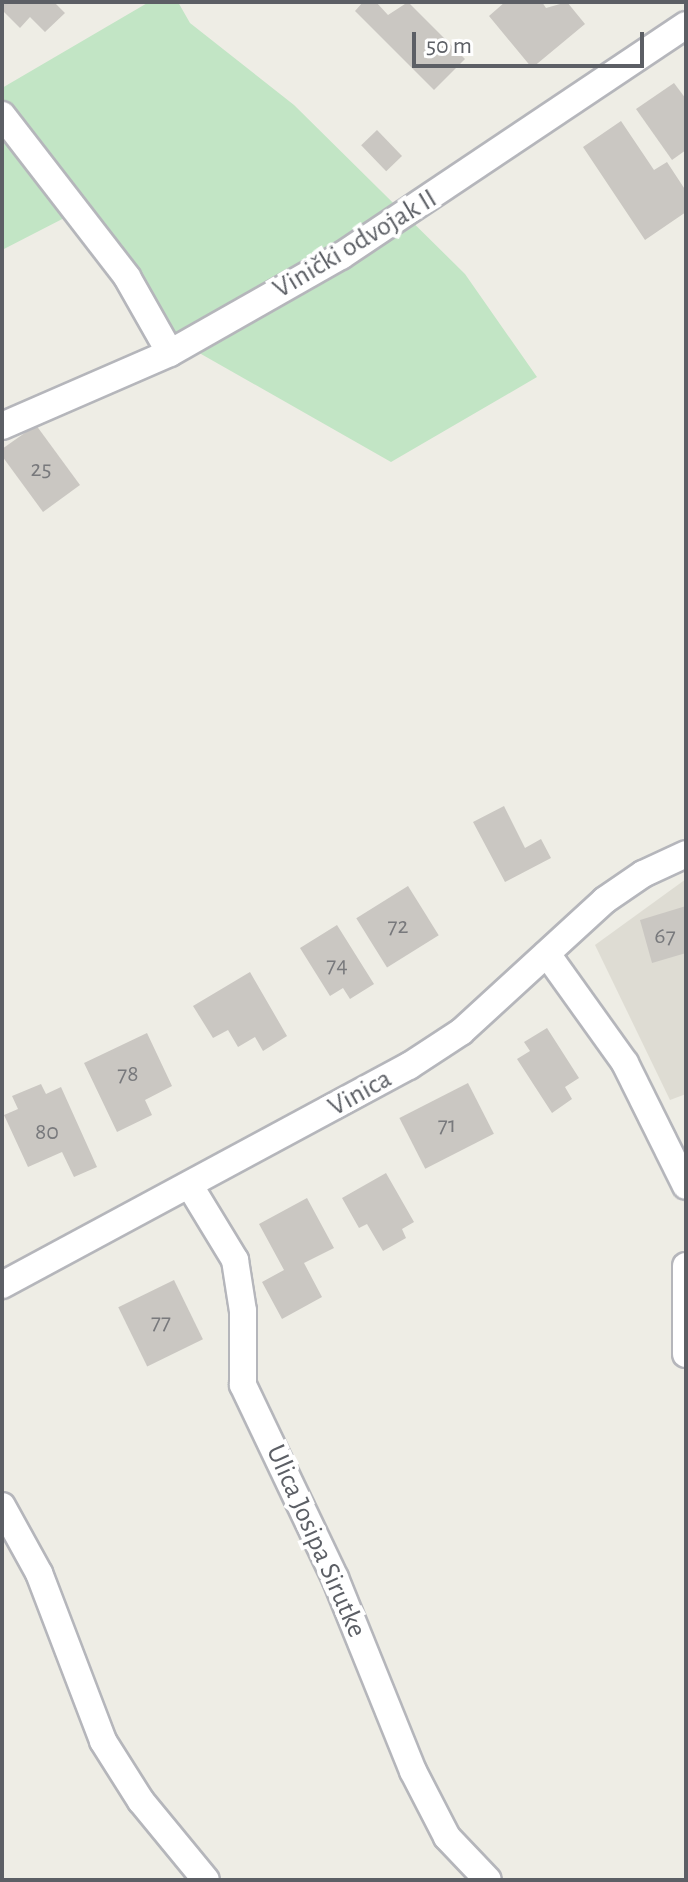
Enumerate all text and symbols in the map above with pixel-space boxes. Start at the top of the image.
scale bar [416,16,648,66]
text: 50 m [426,34,472,58]
street label: Vinički odvojak II [267,182,443,306]
house number: 25 [31,456,51,484]
house number: 72 [388,913,408,941]
house number: 67 [654,923,676,951]
house number: 74 [326,952,348,980]
house number: 78 [117,1061,139,1089]
street label: Vinica [322,1062,398,1124]
house number: 71 [438,1112,456,1140]
house number: 80 [35,1119,59,1147]
house number: 77 [151,1309,171,1337]
street label: Ulica Josipa Sirutke [258,1439,374,1643]

